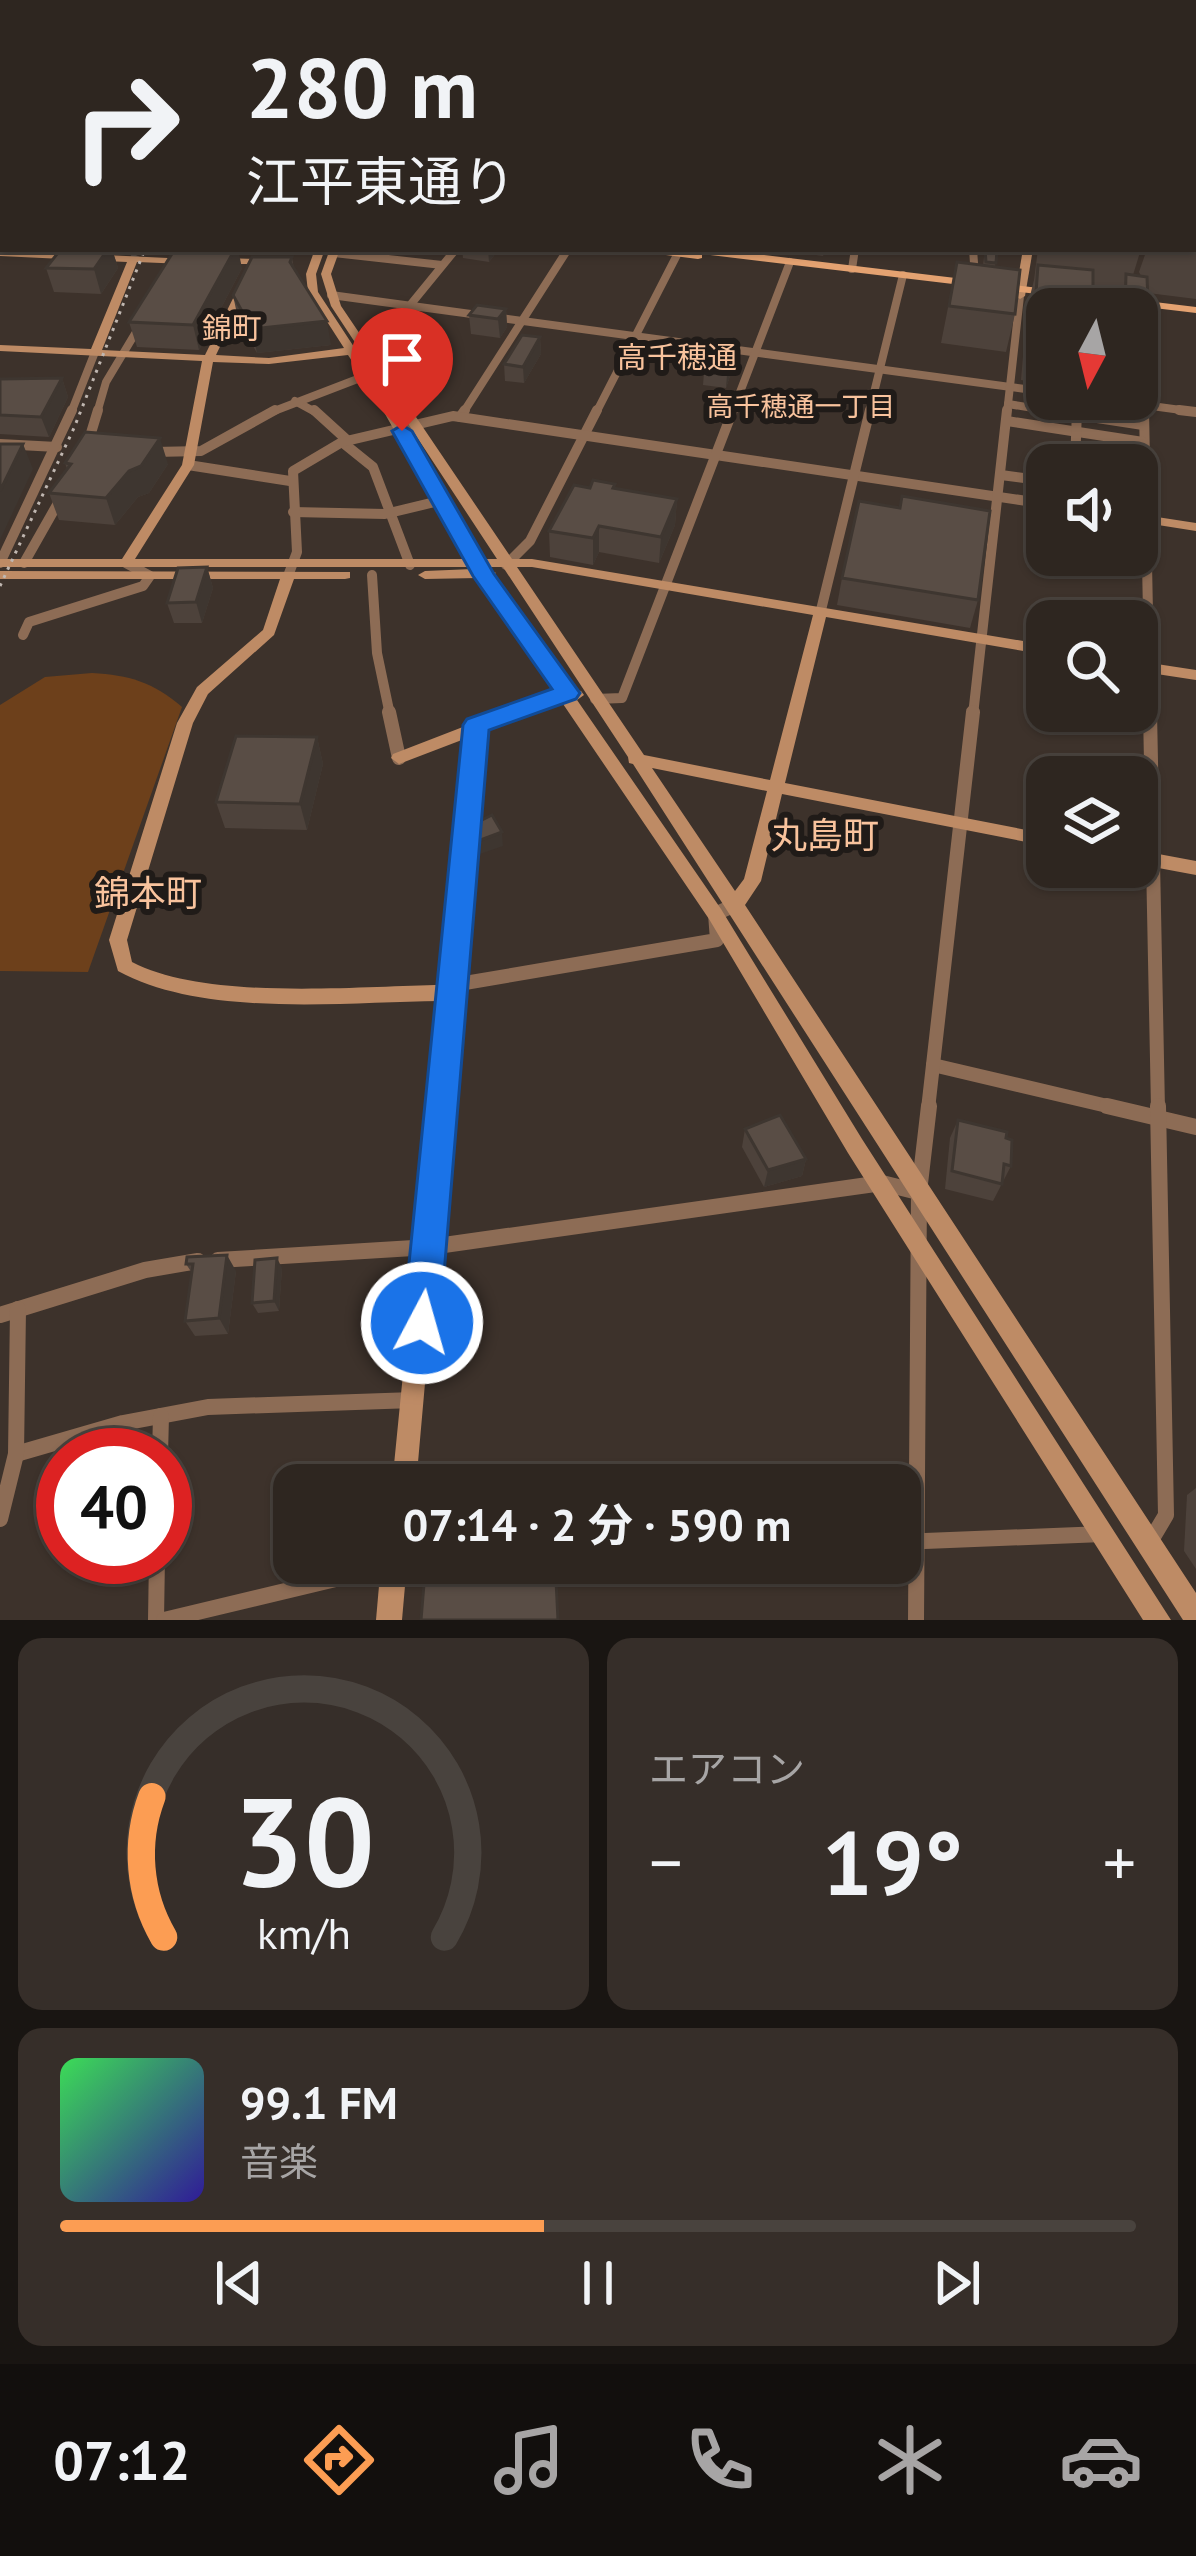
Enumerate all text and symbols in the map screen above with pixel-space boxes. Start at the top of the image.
text: 280 m [246,32,478,141]
icon: right [48,48,204,204]
text: 江平東通り [246,146,516,216]
north arrow [1026,288,1158,420]
map controls [1026,288,1158,888]
district label: 錦町 [202,308,262,347]
pin [351,308,453,431]
icon: arrive [369,326,435,392]
district label: 高千穂通 [617,337,737,376]
district label: 高千穂通一丁目 [707,389,896,423]
button: sound [1026,444,1158,576]
button: search [1026,600,1158,732]
button: layers [1026,756,1158,888]
district label: 丸島町 [771,811,879,858]
district label: 錦本町 [94,869,202,916]
position arrow [359,1260,485,1386]
speed limit sign: 40 [36,1428,192,1584]
text: 07:14 · 2 分 · 590 m [403,1495,791,1553]
text: エアコン [649,1743,805,1794]
text: 30 [233,1759,374,1920]
text: 19° [822,1803,963,1920]
text: − [649,1819,682,1904]
text: + [1103,1819,1136,1904]
text: km/h [256,1905,351,1961]
text: 99.1 FM [240,2073,398,2131]
text: 音楽 [240,2136,318,2187]
icon: previous [206,2250,272,2316]
icon: pause [565,2250,631,2316]
icon: next [924,2250,990,2316]
icon: directions [297,2418,381,2502]
icon: music [487,2418,571,2502]
icon: phone [678,2418,762,2502]
icon: climate [868,2418,952,2502]
icon: car [1059,2418,1143,2502]
text: 07:12 [53,2425,190,2495]

